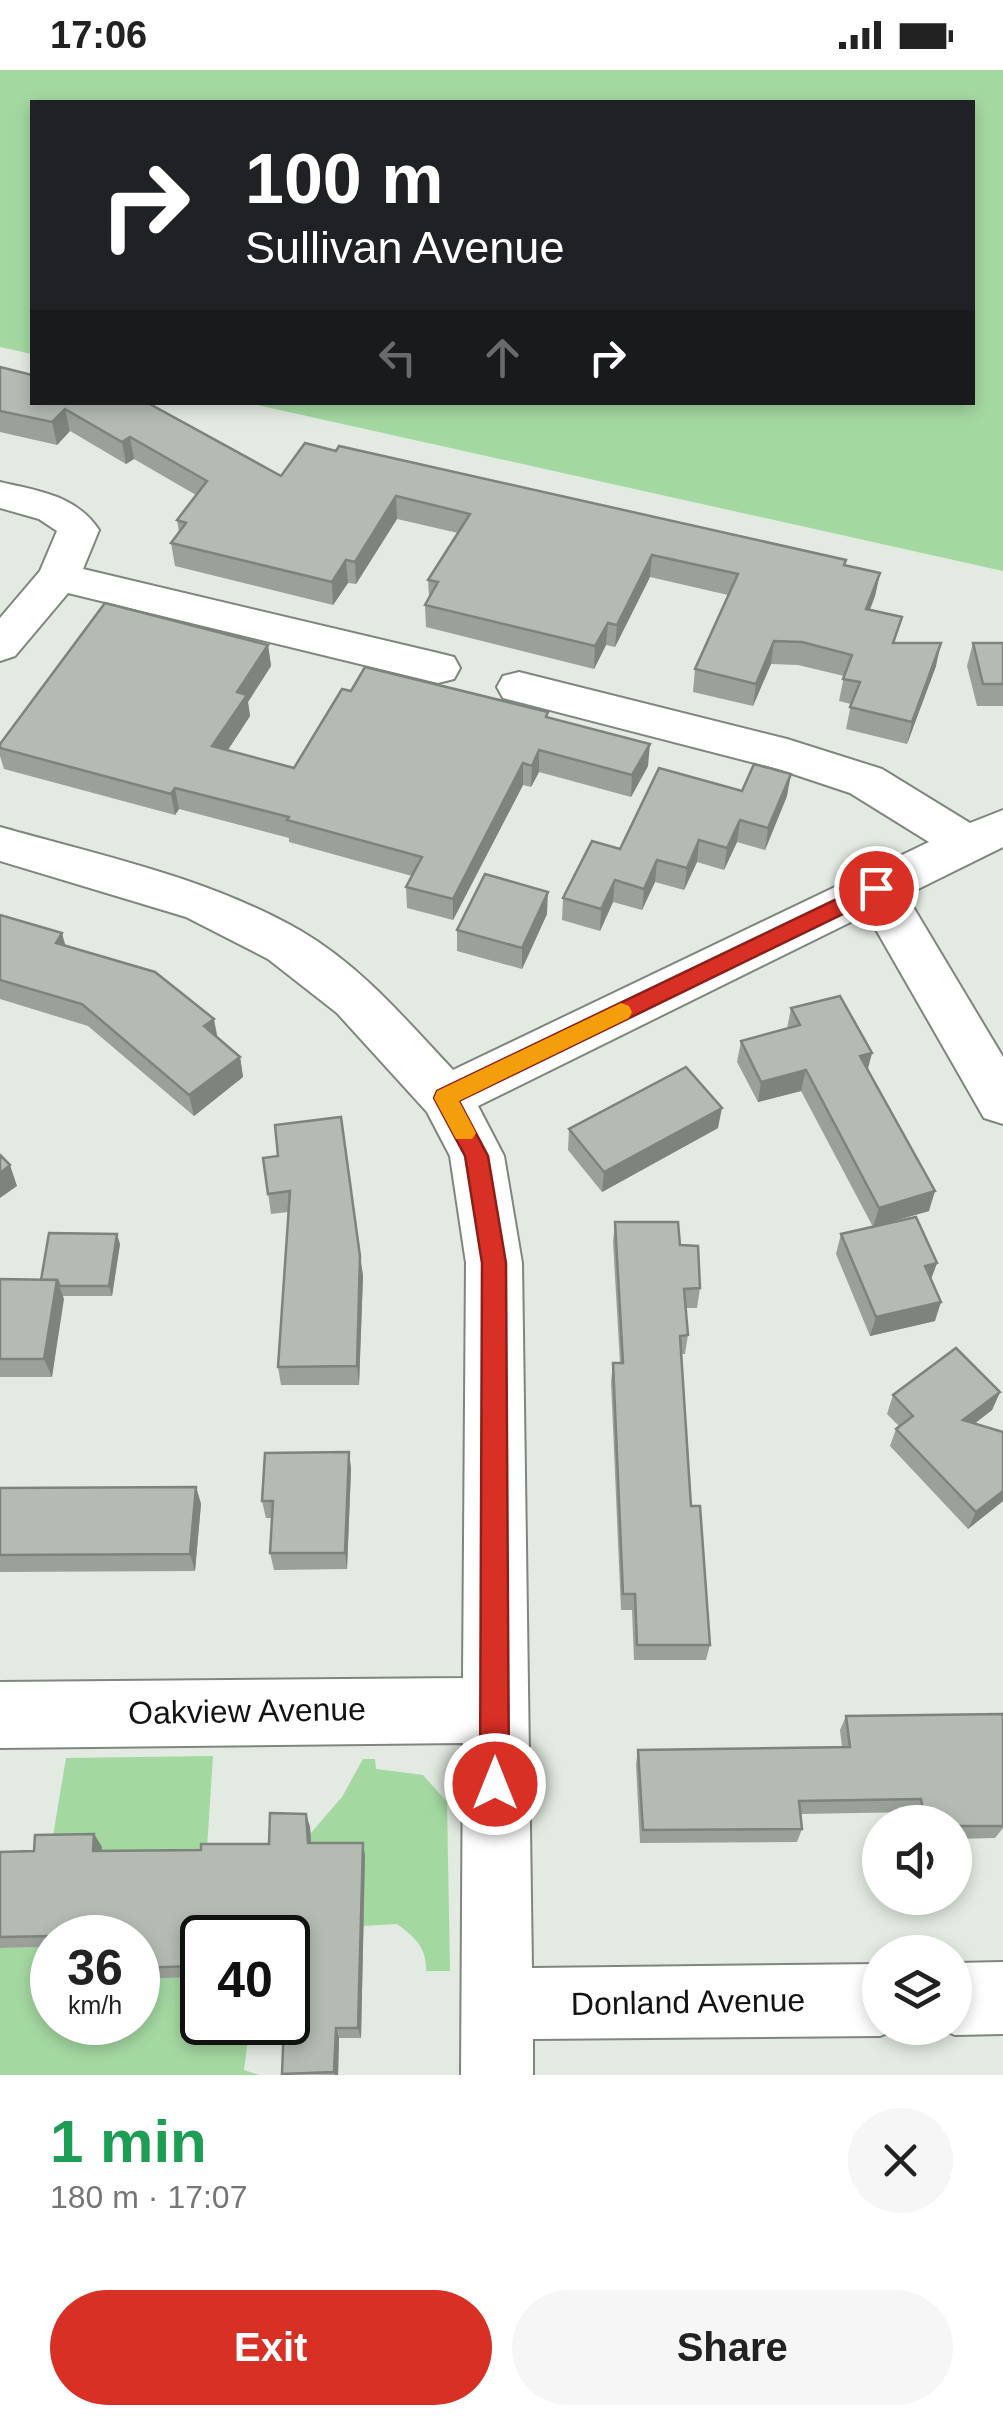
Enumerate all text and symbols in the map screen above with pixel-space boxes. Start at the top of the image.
text: 17:06 [50,14,147,56]
icon: right [80,140,210,270]
text: 100 m [245,140,443,218]
text: Sullivan Avenue [245,222,564,273]
icon: left [370,330,425,385]
icon: ahead [475,330,530,385]
icon: right [580,330,635,385]
pin [834,846,919,931]
icon: arrive [849,861,904,916]
street label: Oakview Avenue [128,1691,366,1731]
position arrow [443,1732,547,1836]
map controls [862,1805,972,2045]
button: sound [862,1805,972,1915]
speed limit sign: 40 [180,1915,310,2045]
button: layers [862,1935,972,2045]
text: 36 [67,1940,123,1996]
street label: Donland Avenue [571,1982,805,2022]
text: km/h [68,1991,122,2019]
text: 1 min [50,2108,207,2175]
button: close [848,2108,953,2213]
text: 180 m · 17:07 [50,2179,247,2215]
button: Exit [50,2290,492,2405]
button: Share [512,2290,953,2405]

